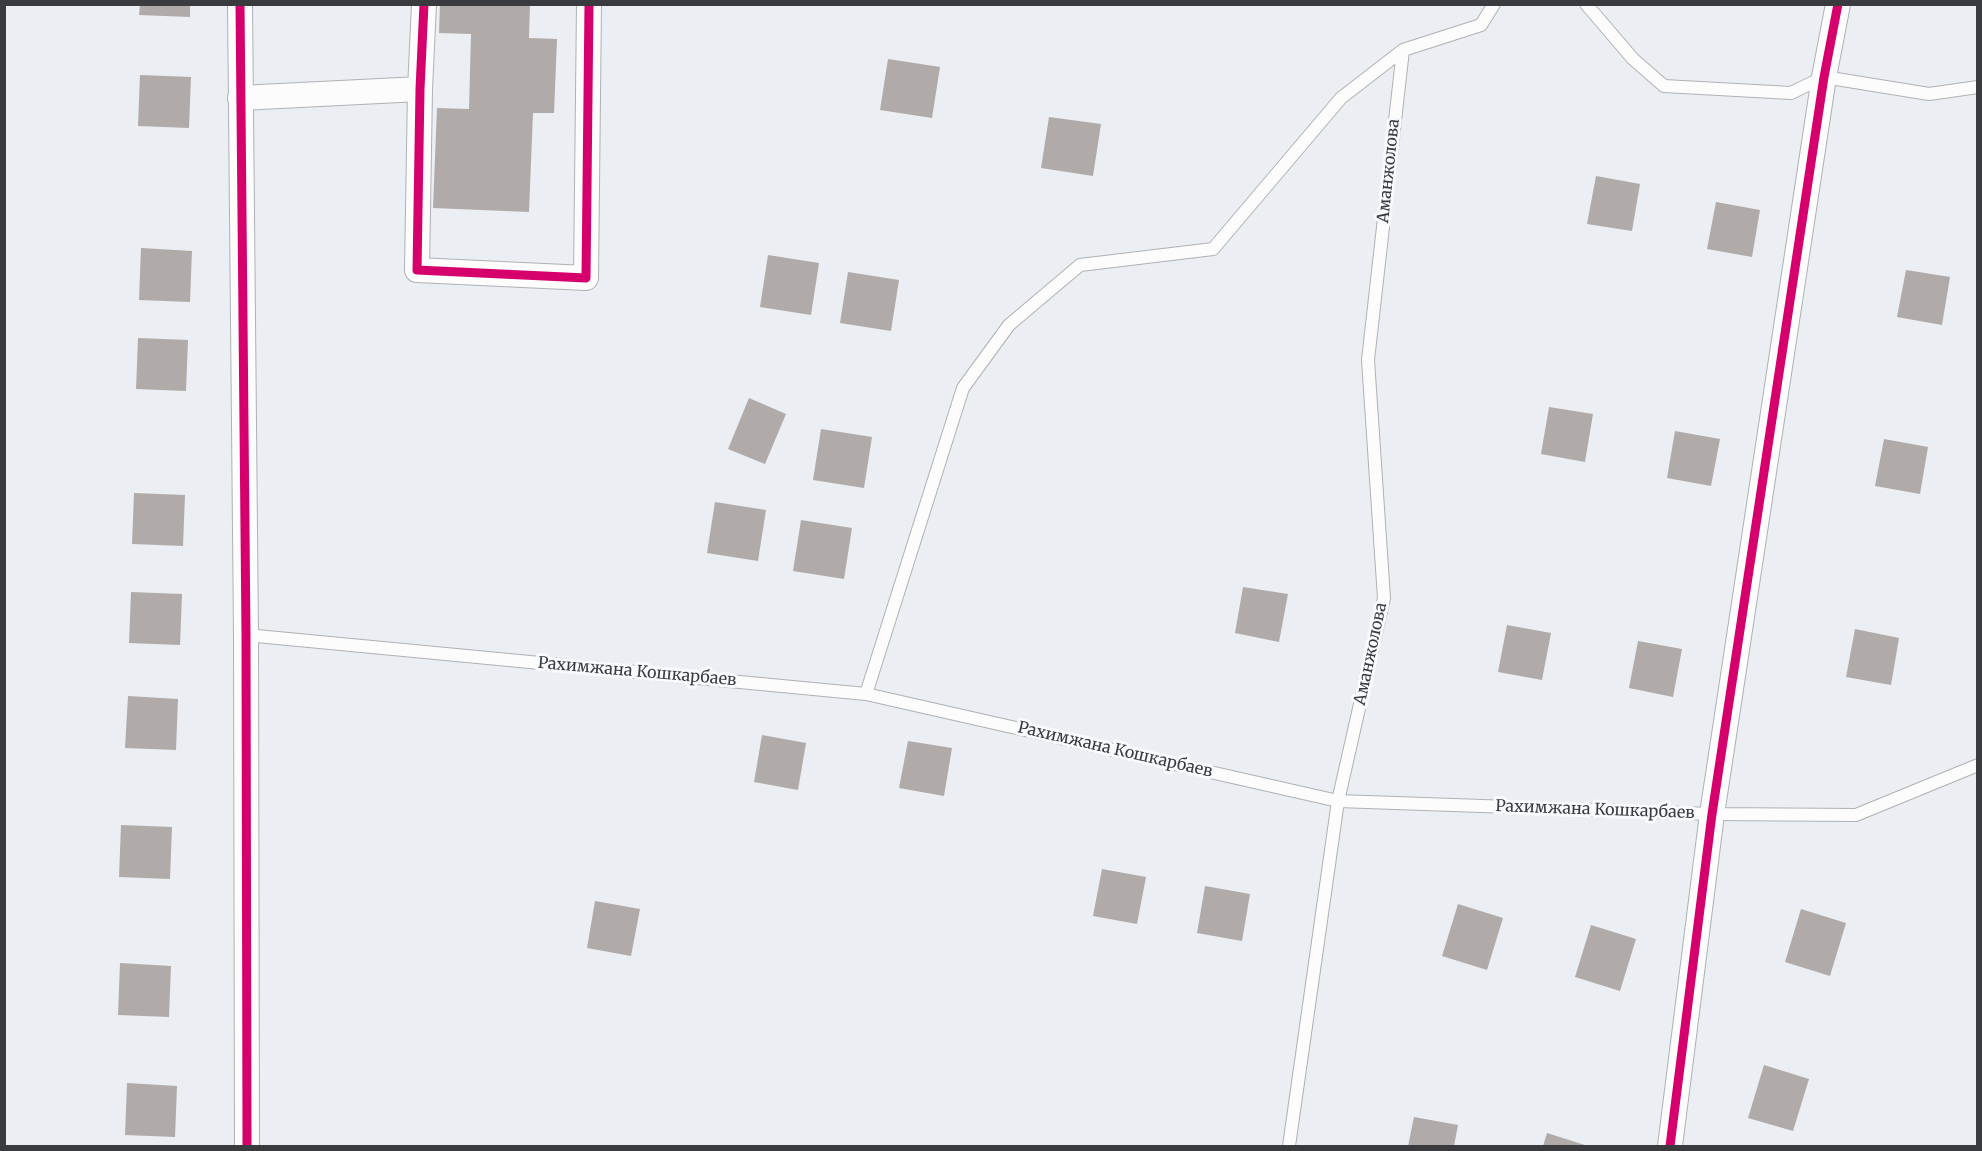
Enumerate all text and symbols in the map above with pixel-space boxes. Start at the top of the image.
street label: Аманжолова [1374,118,1404,224]
street label: Аманжолова [1351,601,1391,707]
street label: Рахимжана Кошкарбаев [537,654,737,690]
street label: Рахимжана Кошкарбаев [1016,718,1214,782]
street label: Рахимжана Кошкарбаев [1495,797,1695,823]

